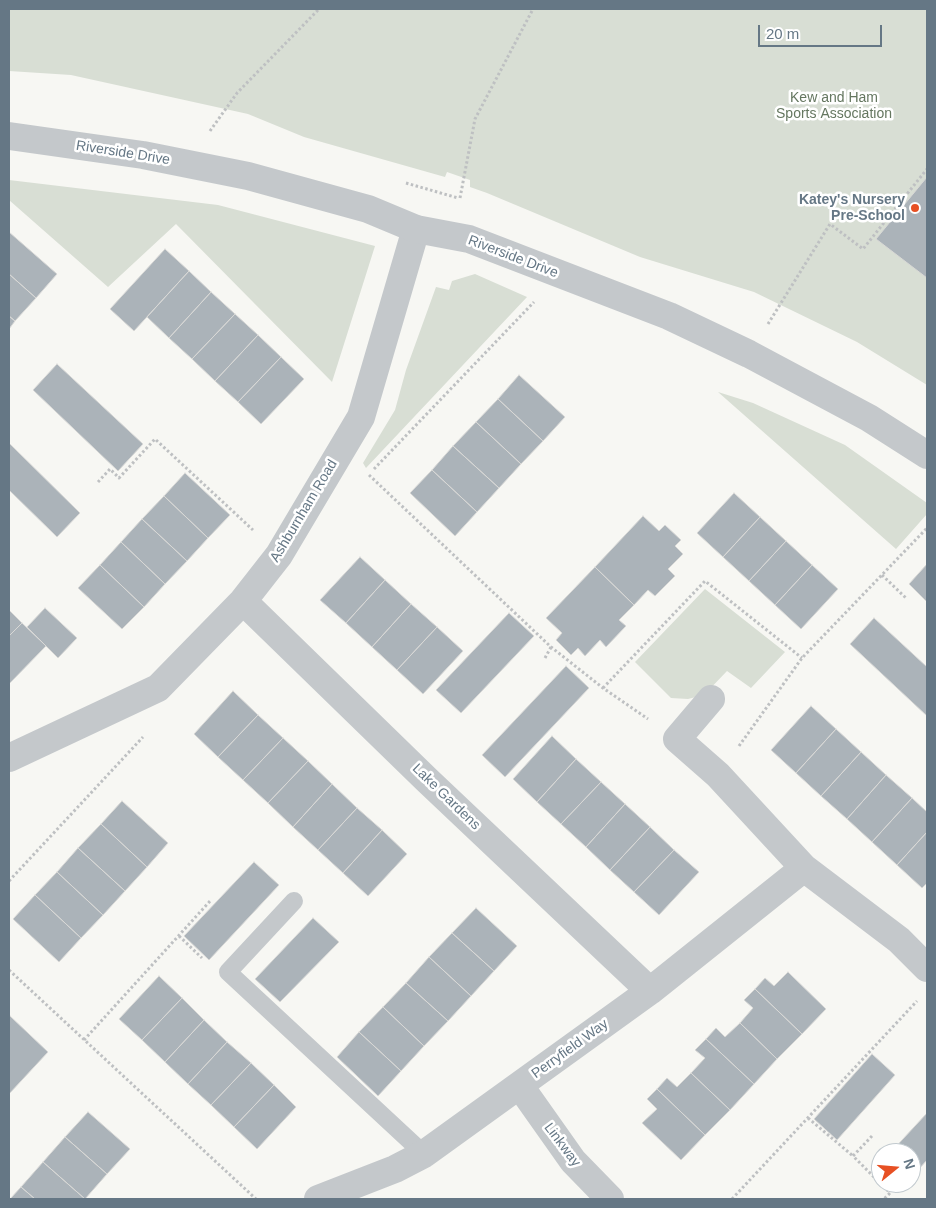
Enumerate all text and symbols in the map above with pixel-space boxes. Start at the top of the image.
scale bar [761,15,885,47]
text: 20 m [766,25,799,42]
park label: Kew and Ham Sports Association [776,90,892,122]
street label: Riverside Drive [75,137,171,169]
place label: Katey's Nursery Pre-School [799,192,905,224]
marker: Katey's Nursery Pre-School [909,202,921,214]
street label: Riverside Drive [466,232,560,282]
street label: Ashburnham Road [267,457,341,565]
street label: Lake Gardens [409,760,483,834]
street label: Perryfield Way [528,1016,612,1082]
street label: Linkway [540,1120,584,1170]
north arrow [871,1143,921,1193]
text: N [900,1157,919,1171]

